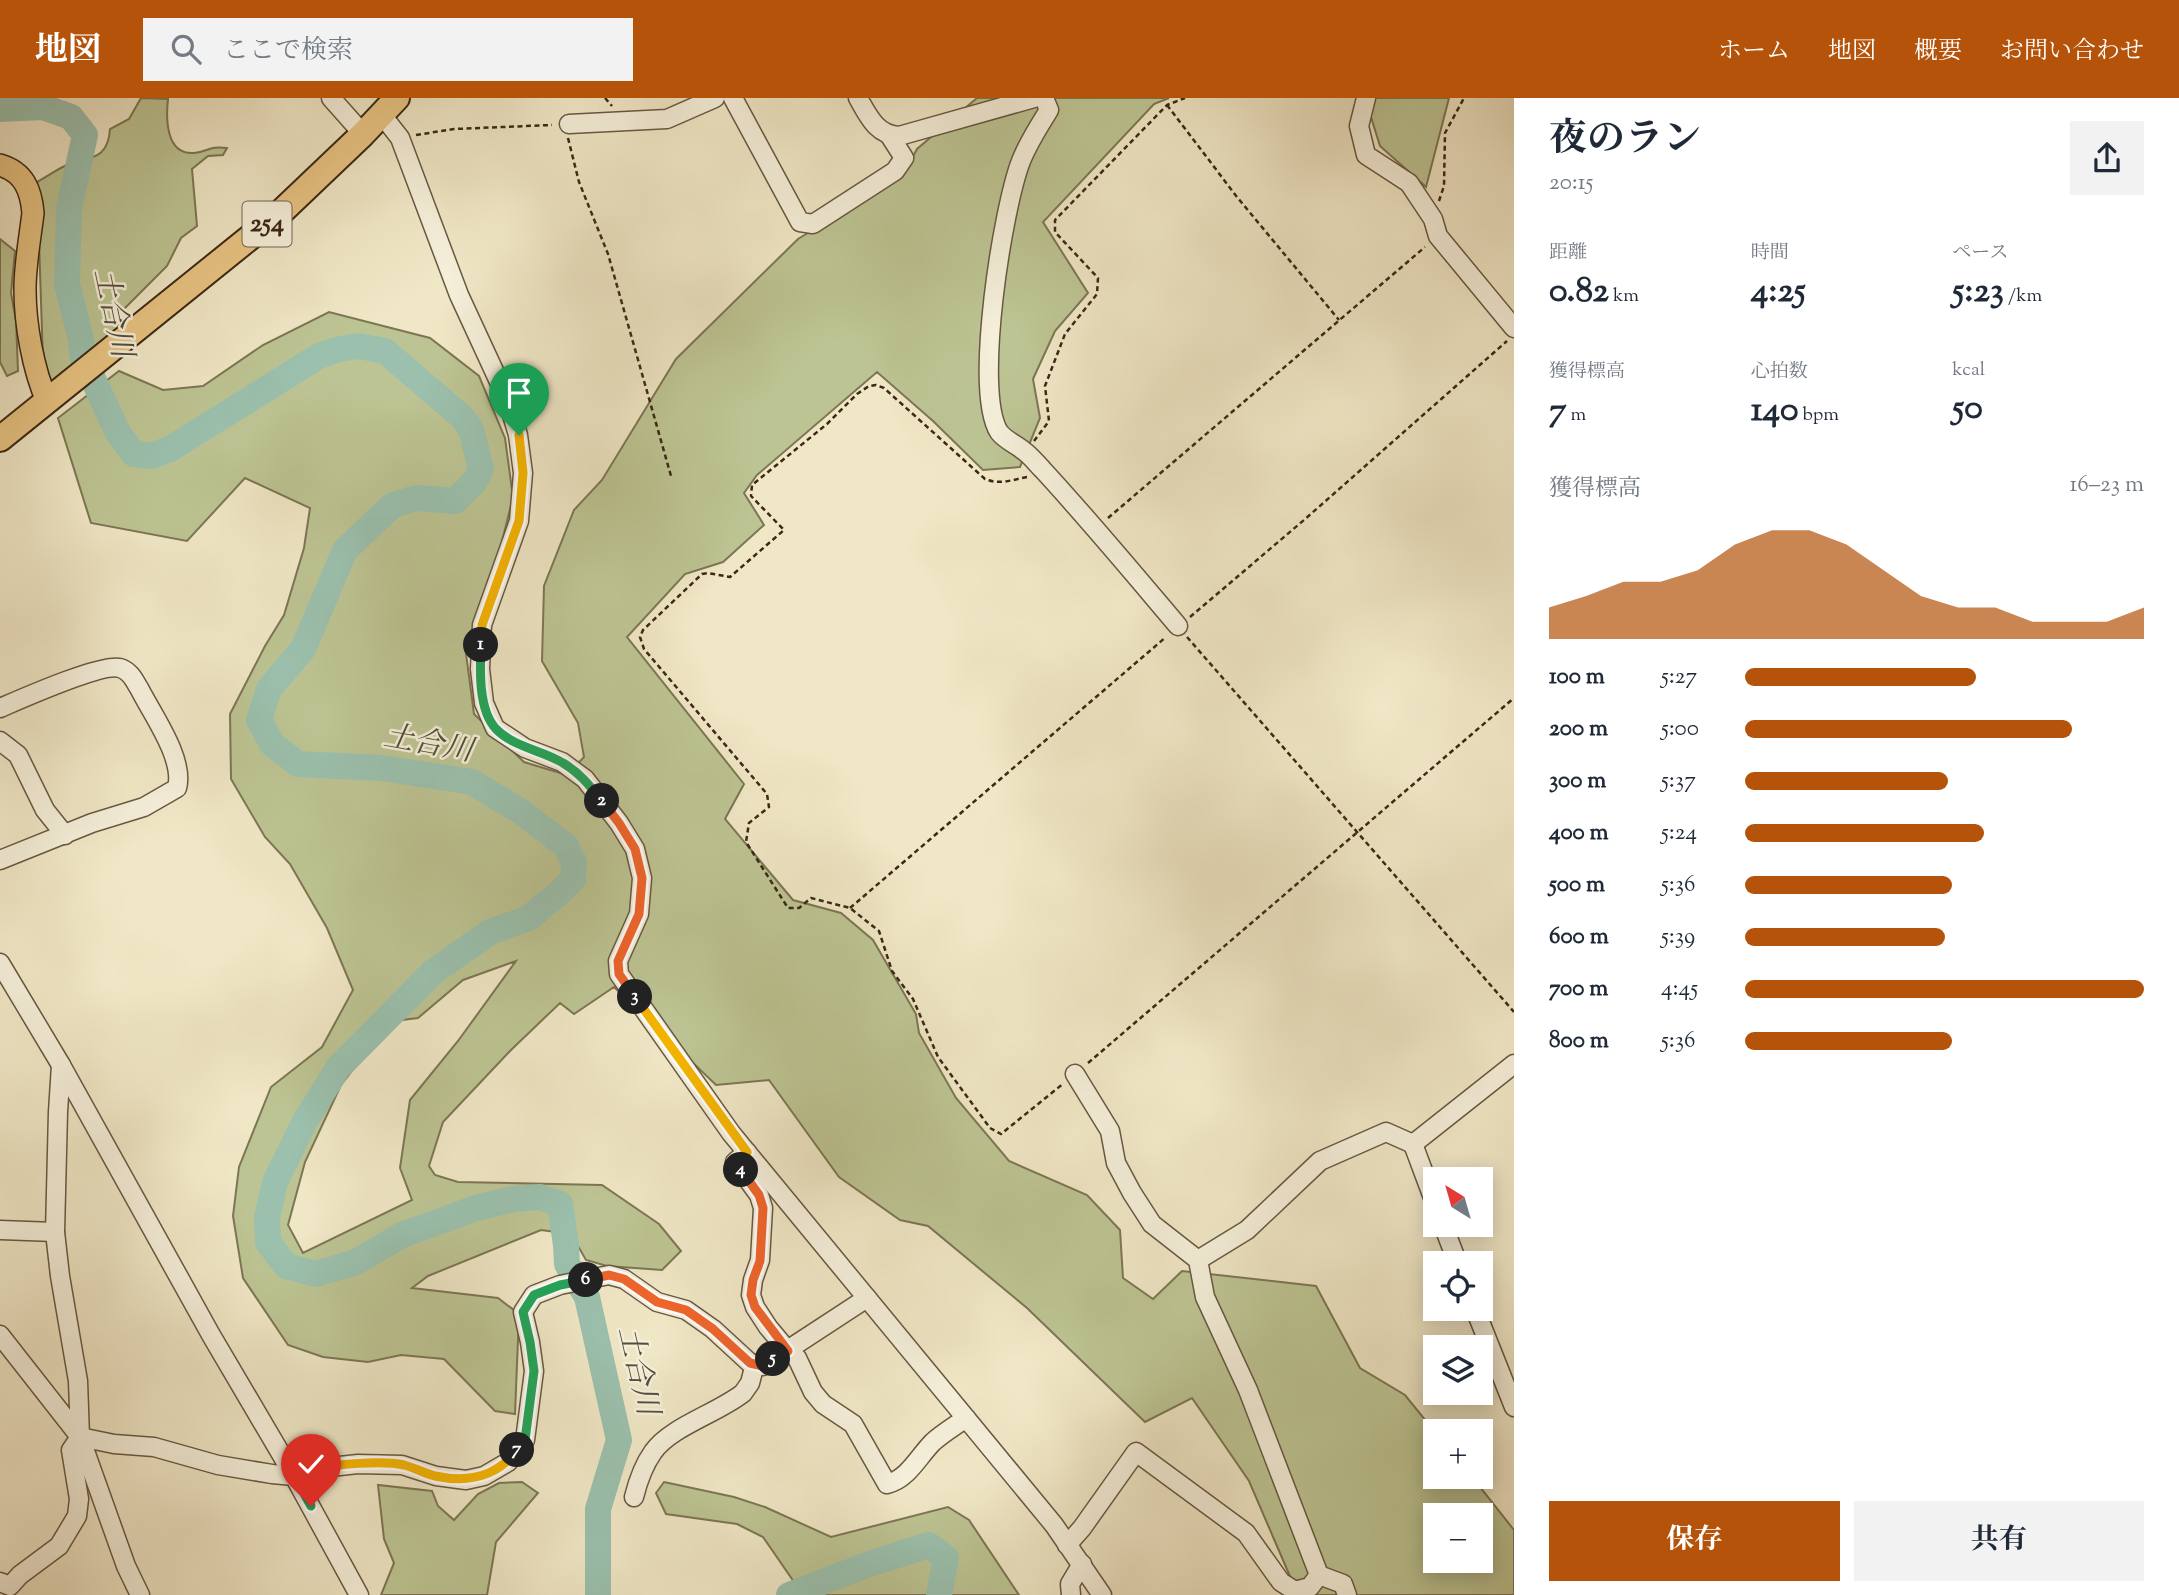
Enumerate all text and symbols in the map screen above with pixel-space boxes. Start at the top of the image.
search box [143,18,633,81]
text: 地図 [35,28,101,76]
icon: search [167,30,205,68]
text: ここで検索 [223,33,353,70]
text: ホーム [1718,35,1790,69]
text: 地図 [1828,35,1876,69]
text: 概要 [1914,35,1962,69]
text: お問い合わせ [2000,35,2144,69]
text: 夜のラン [1549,114,1701,168]
button: share [2070,121,2144,195]
text: 20:15 [1549,167,1593,200]
road number: 254 [243,202,292,246]
text: 距離 [1549,240,1587,267]
text: 時間 [1751,240,1789,267]
text: ペース [1952,240,2008,267]
water label: 土合川 [82,265,143,364]
text: 0.82 [1549,267,1609,318]
text: 4:25 [1751,267,1806,318]
text: 5:23 [1952,267,2004,318]
text: km [1609,283,1639,310]
text: /km [2004,283,2042,310]
text: kcal [1952,357,1985,384]
text: 獲得標高 [1549,359,1625,386]
text: 心拍数 [1751,359,1808,386]
pin [489,363,549,435]
icon: arrive [500,374,538,412]
text: 50 [1952,384,1983,435]
text: 7 [1549,386,1567,437]
text: 140 [1751,386,1798,437]
text: m [1567,402,1586,429]
text: bpm [1798,402,1839,429]
text: 16–23 m [2070,469,2144,502]
text: 獲得標高 [1549,473,1641,506]
pin: 1 [463,628,498,662]
text: 1 [477,631,484,658]
text: 100 m [1549,661,1605,694]
text: 5:27 [1661,661,1697,694]
text: 200 m [1549,713,1608,746]
text: 5:00 [1661,713,1699,746]
water label: 土合川 [380,716,479,775]
text: 300 m [1549,765,1606,798]
text: 5:37 [1661,765,1696,798]
pin: 2 [584,784,620,818]
text: 2 [597,787,606,814]
text: 400 m [1549,817,1609,850]
text: 5:24 [1661,817,1697,850]
text: 500 m [1549,869,1605,902]
text: 5:36 [1661,869,1695,902]
text: 600 m [1549,921,1609,954]
text: 5:39 [1661,921,1695,954]
text: 700 m [1549,973,1608,1006]
text: 4:45 [1661,973,1698,1006]
pin: 3 [618,979,652,1014]
text: 3 [631,983,638,1010]
text: 800 m [1549,1025,1609,1058]
text: 5:36 [1661,1025,1695,1058]
pin: 4 [724,1152,758,1188]
text: 4 [736,1156,745,1183]
north arrow [1423,1167,1493,1237]
map controls [1423,1167,1493,1573]
button: locate [1423,1251,1493,1321]
pin: 6 [568,1262,604,1298]
text: 6 [581,1266,590,1293]
water label: 土合川 [606,1322,669,1423]
button: layers [1423,1335,1493,1405]
pin: 5 [756,1342,790,1376]
text: 5 [769,1345,776,1372]
button: + [1423,1419,1493,1489]
pin: 7 [500,1432,534,1468]
pin [281,1434,341,1506]
text: 7 [512,1436,521,1463]
icon: check [292,1445,330,1483]
button: 保存 [1549,1501,1840,1581]
button: 共有 [1854,1501,2144,1581]
button: − [1423,1503,1493,1573]

